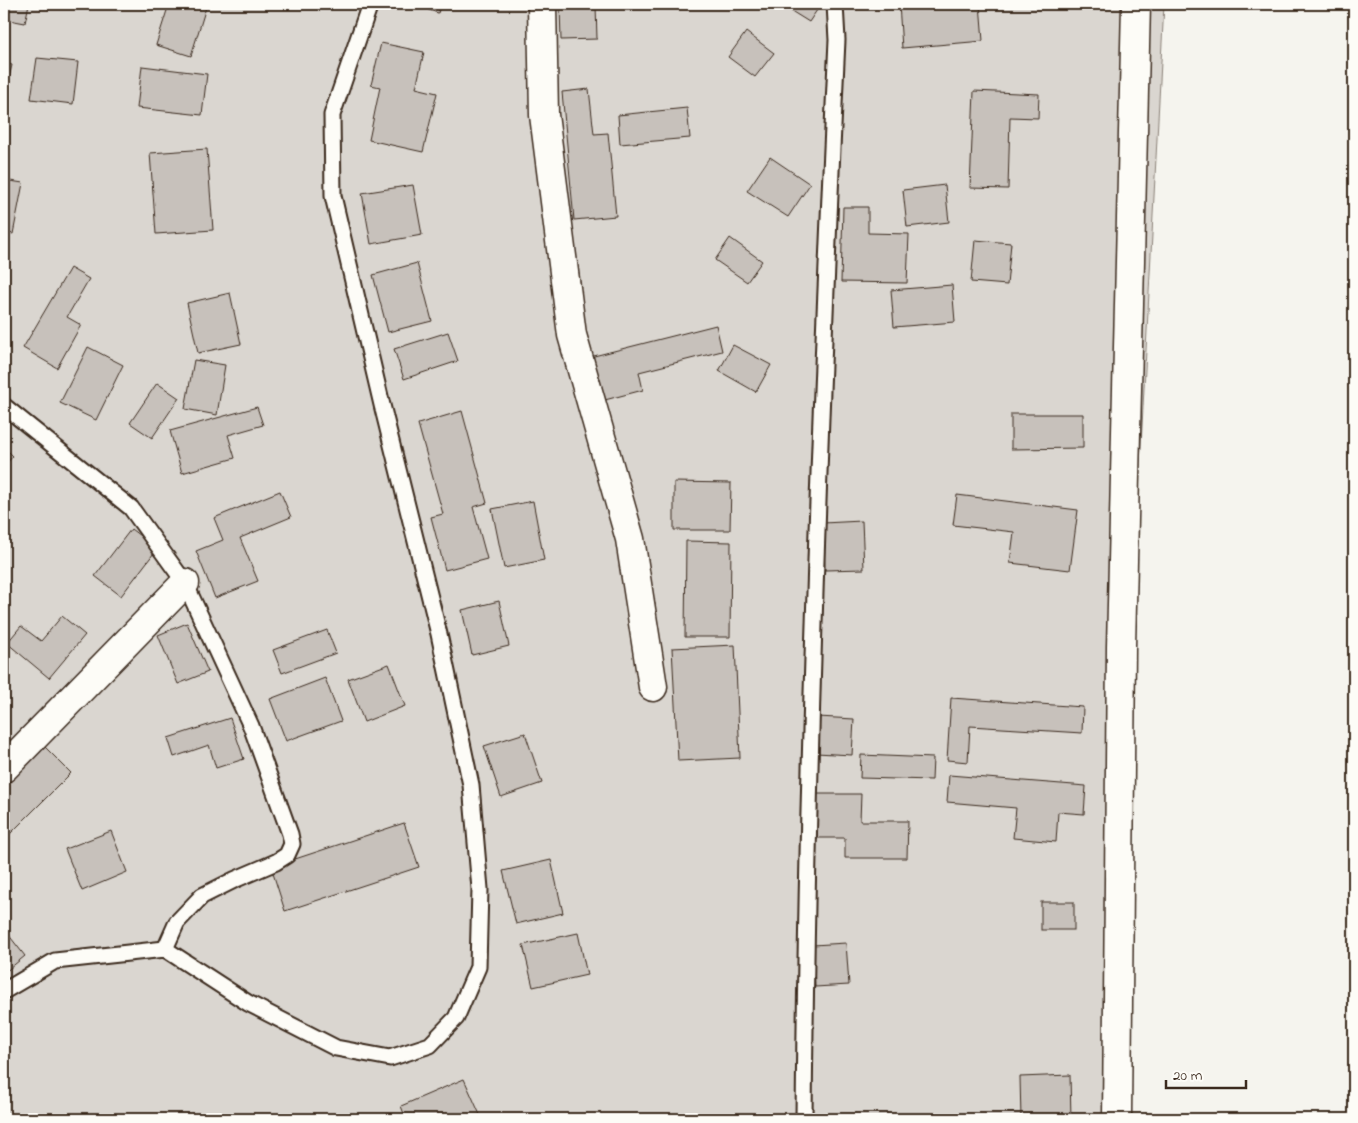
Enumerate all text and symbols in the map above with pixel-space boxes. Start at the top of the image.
scale bar [1166,1058,1246,1090]
text: 20 m [1173,1065,1203,1087]

